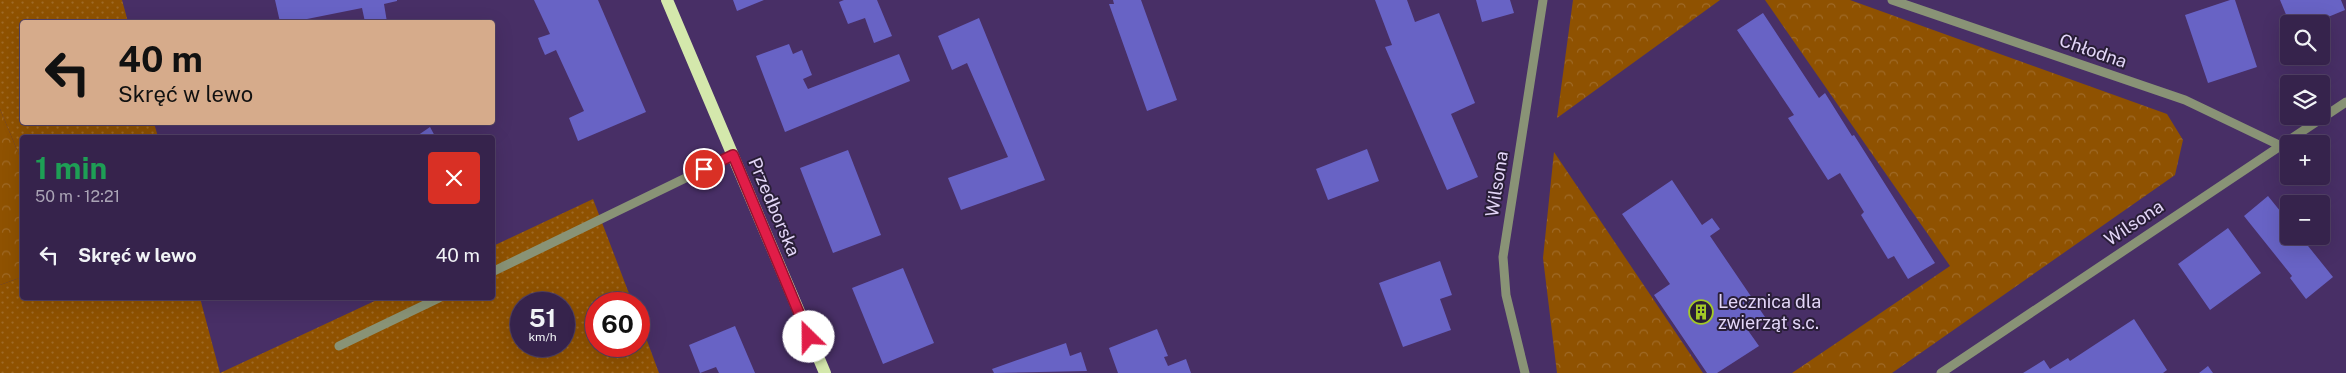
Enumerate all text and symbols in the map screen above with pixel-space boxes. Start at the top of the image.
map controls [2280,15,2330,245]
button: search [2280,15,2330,65]
street label: Chłodna [2057,29,2130,72]
text: 40 m [118,39,203,80]
icon: left [35,40,100,105]
button: layers [2280,75,2330,125]
text: Skręć w lewo [118,81,253,107]
button: + [2280,135,2330,185]
pin [683,148,725,190]
street label: Wilsona [1481,149,1512,218]
text: 1 min [35,150,107,186]
button: close [428,152,480,204]
street label: Przedborska [744,154,805,259]
icon: arrive [690,155,718,183]
text: 50 m · 12:21 [35,187,120,206]
street label: Wilsona [2100,195,2167,250]
button: − [2280,195,2330,245]
icon: left [35,241,63,269]
text: Skręć w lewo [78,244,197,266]
text: 40 m [435,244,480,266]
place label: Lecznica dla zwierząt s.c. [1718,291,1821,333]
speed limit sign: 60 [585,292,650,357]
building icon: Lecznica dla zwierząt s.c. [1688,299,1714,325]
text: 51 [529,303,556,333]
position arrow [782,310,834,362]
text: km/h [528,330,557,344]

